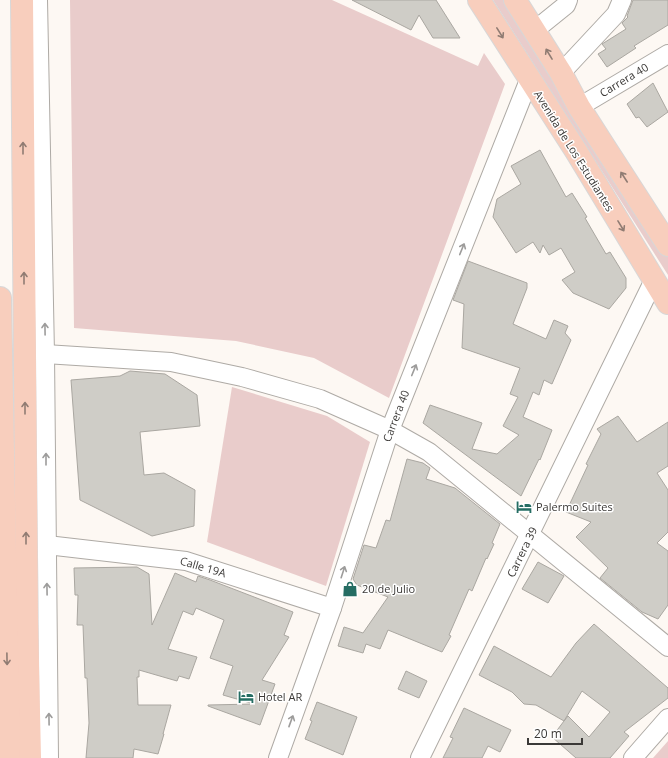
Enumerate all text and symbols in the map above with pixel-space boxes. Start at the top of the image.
one-way arrow [496,27,504,39]
one-way arrow [545,49,553,60]
street label: Carrera 40 [597,59,651,100]
street label: Avenida de Los Estudiantes [531,87,618,214]
one-way arrow [19,142,27,155]
one-way arrow [619,171,627,183]
one-way arrow [617,220,625,231]
one-way arrow [458,244,466,256]
one-way arrow [20,272,28,285]
one-way arrow [41,323,49,336]
one-way arrow [411,365,418,377]
street label: Carrera 40 [379,388,412,444]
one-way arrow [21,402,29,415]
one-way arrow [42,453,50,466]
hotel icon: Palermo Suites [515,498,533,516]
place label: Palermo Suites [536,499,613,514]
street label: Carrera 39 [503,524,540,579]
one-way arrow [22,532,30,545]
street label: Calle 19A [178,553,228,580]
one-way arrow [340,566,348,578]
shop icon: 20 de Julio [341,580,359,598]
place label: 20 de Julio [362,581,415,596]
one-way arrow [43,583,51,596]
one-way arrow [3,652,11,665]
hotel icon: Hotel AR [237,688,255,706]
place label: Hotel AR [258,689,302,704]
one-way arrow [45,713,52,726]
one-way arrow [288,716,296,728]
scale bar [528,720,582,746]
text: 20 m [534,725,562,742]

